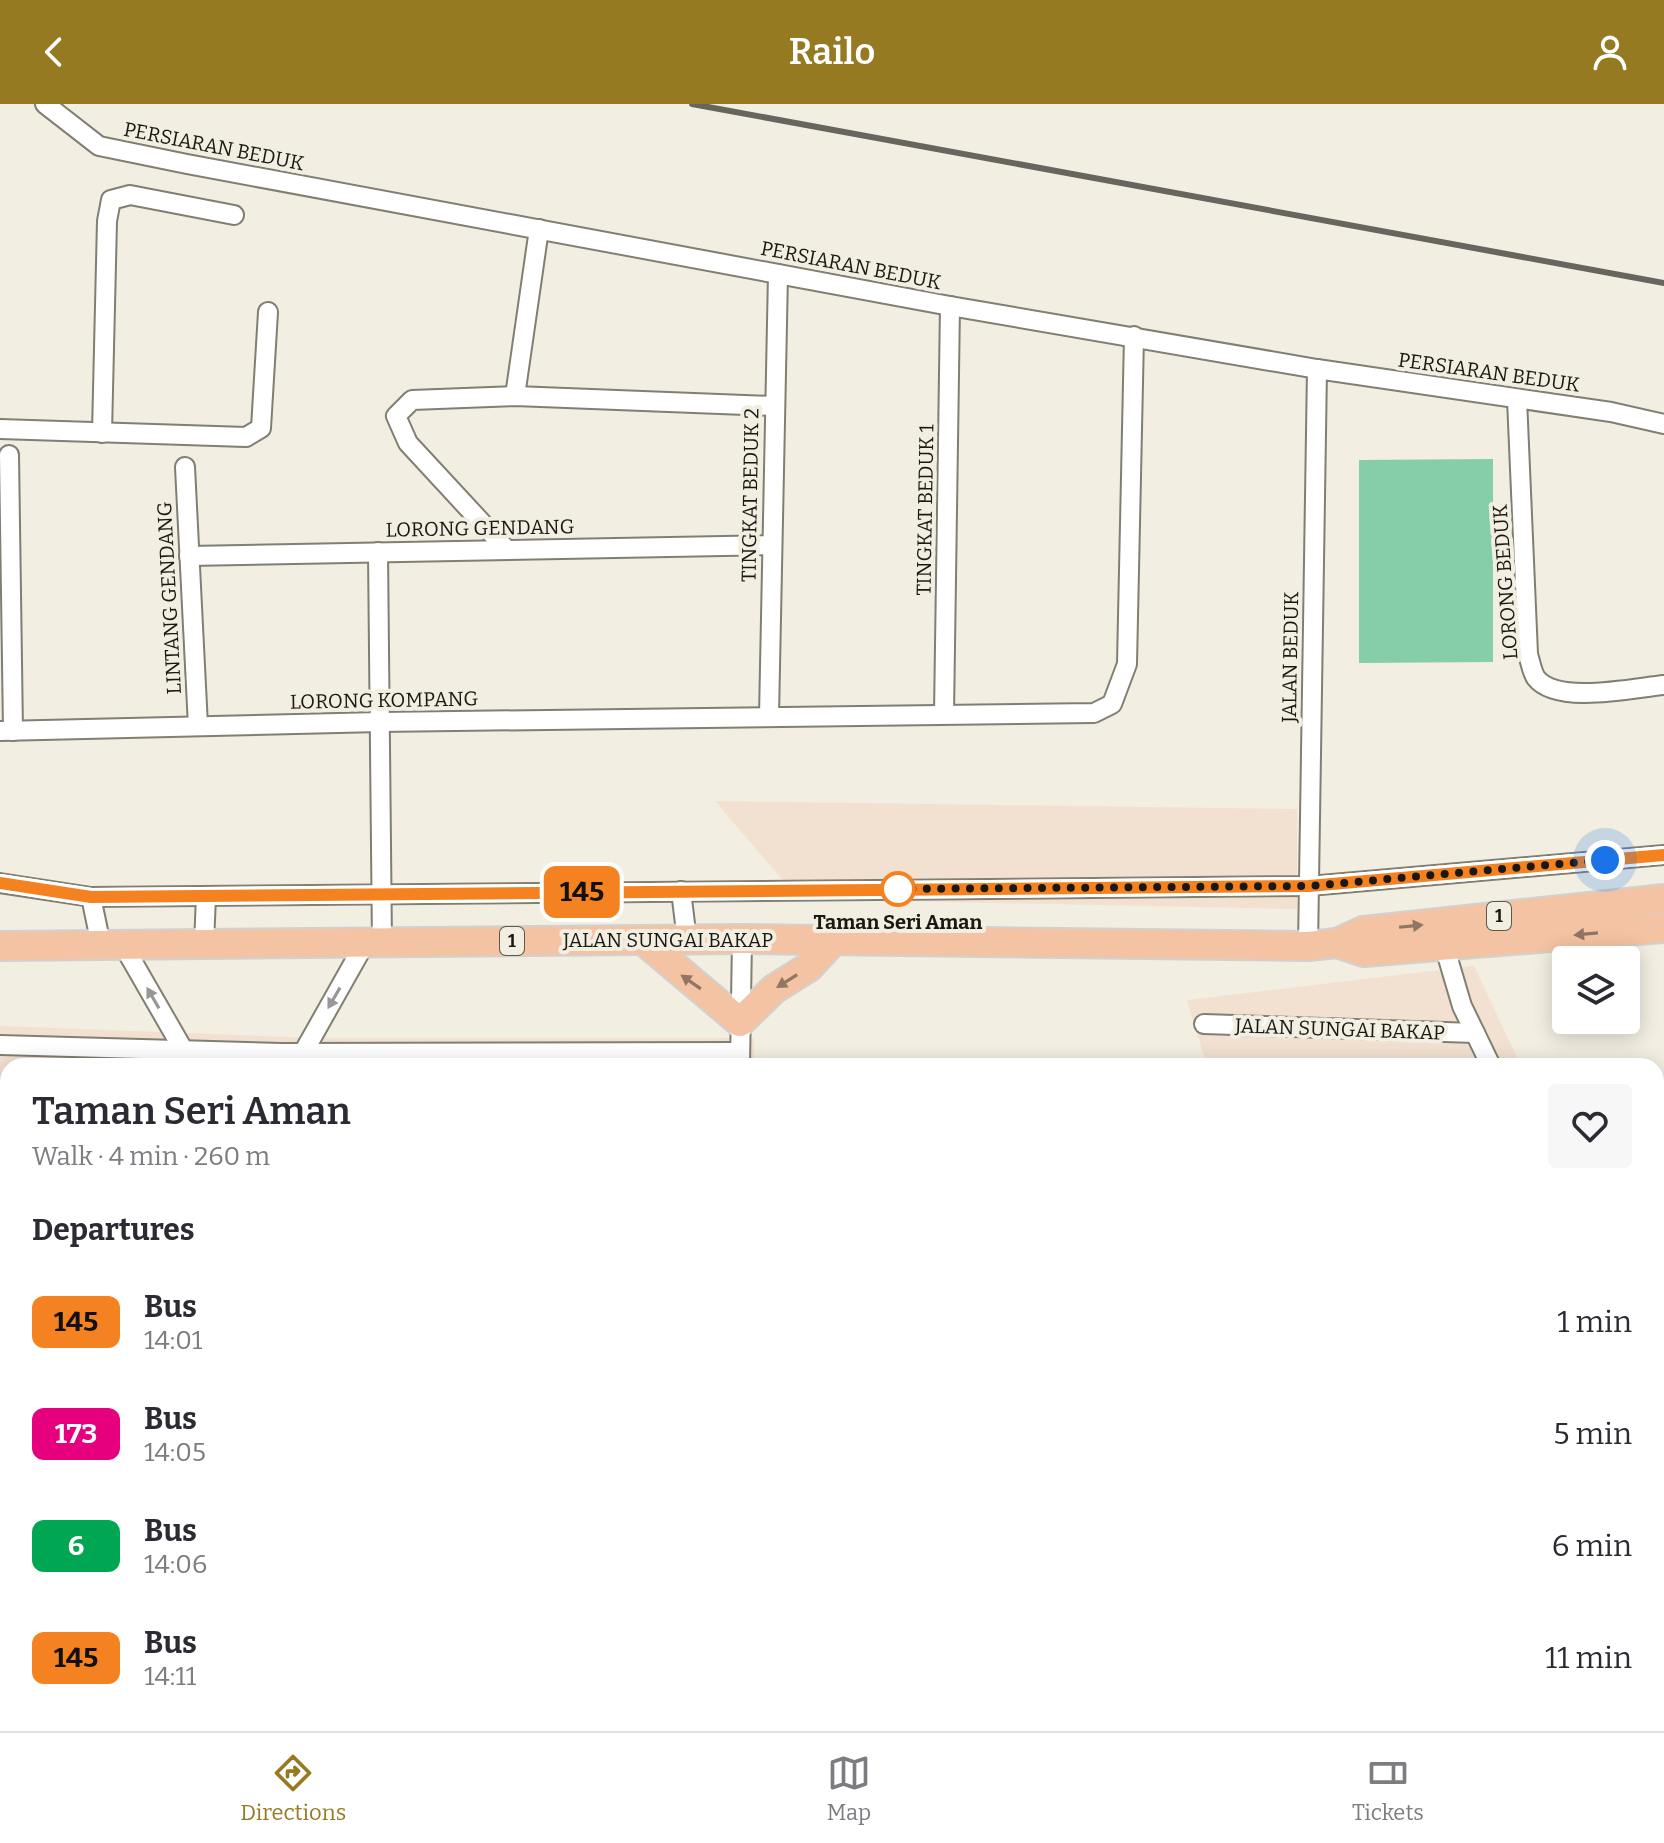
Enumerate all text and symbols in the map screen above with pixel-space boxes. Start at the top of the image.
icon: back [32,30,76,74]
text: Railo [789,30,875,74]
icon: person [1588,30,1632,74]
street label: PERSIARAN BEDUK [122,117,306,175]
street label: PERSIARAN BEDUK [759,236,943,294]
street label: PERSIARAN BEDUK [1397,347,1581,397]
street label: TINGKAT BEDUK 2 [736,408,764,582]
street label: TINGKAT BEDUK 1 [912,424,938,596]
street label: LINTANG GENDANG [152,501,186,695]
street label: LORONG BEDUK [1488,504,1522,660]
street label: LORONG GENDANG [386,514,575,542]
street label: JALAN BEDUK [1277,591,1303,724]
street label: LORONG KOMPANG [290,686,479,714]
your location [1585,840,1625,880]
line badge: 145 [536,866,628,918]
marker: Taman Seri Aman [881,872,915,906]
text: 145 [560,875,604,908]
road number: 1 [1487,902,1511,930]
place label: Taman Seri Aman [814,910,983,934]
one-way arrow [1399,919,1424,932]
road number: 1 [500,927,524,955]
street label: JALAN SUNGAI BAKAP [562,928,773,952]
one-way arrow [1573,928,1598,941]
map controls [1552,946,1640,1034]
button: layers [1552,946,1640,1034]
one-way arrow [680,974,702,990]
one-way arrow [776,974,798,988]
one-way arrow [146,987,160,1009]
one-way arrow [327,987,341,1009]
street label: JALAN SUNGAI BAKAP [1234,1013,1446,1045]
button: heart [1548,1084,1632,1168]
text: Taman Seri Aman [32,1088,351,1134]
text: Walk · 4 min · 260 m [32,1141,270,1172]
text: Departures [32,1212,195,1248]
text: Bus [144,1289,197,1325]
text: 1 min [1557,1304,1632,1340]
text: 145 [54,1305,98,1338]
text: 14:01 [144,1325,202,1356]
text: Bus [144,1401,197,1437]
text: 5 min [1553,1416,1632,1452]
text: 173 [55,1417,97,1450]
text: 14:05 [144,1437,206,1468]
text: Bus [144,1513,197,1549]
text: 6 min [1552,1528,1632,1564]
text: 6 [68,1529,84,1562]
text: 14:06 [144,1549,207,1580]
text: Bus [144,1625,197,1661]
text: 11 min [1545,1640,1632,1676]
text: 145 [54,1641,98,1674]
text: 14:11 [144,1661,196,1692]
tab: Directions [240,1751,346,1826]
tab: Map [827,1751,871,1826]
tab: Tickets [1352,1751,1424,1826]

